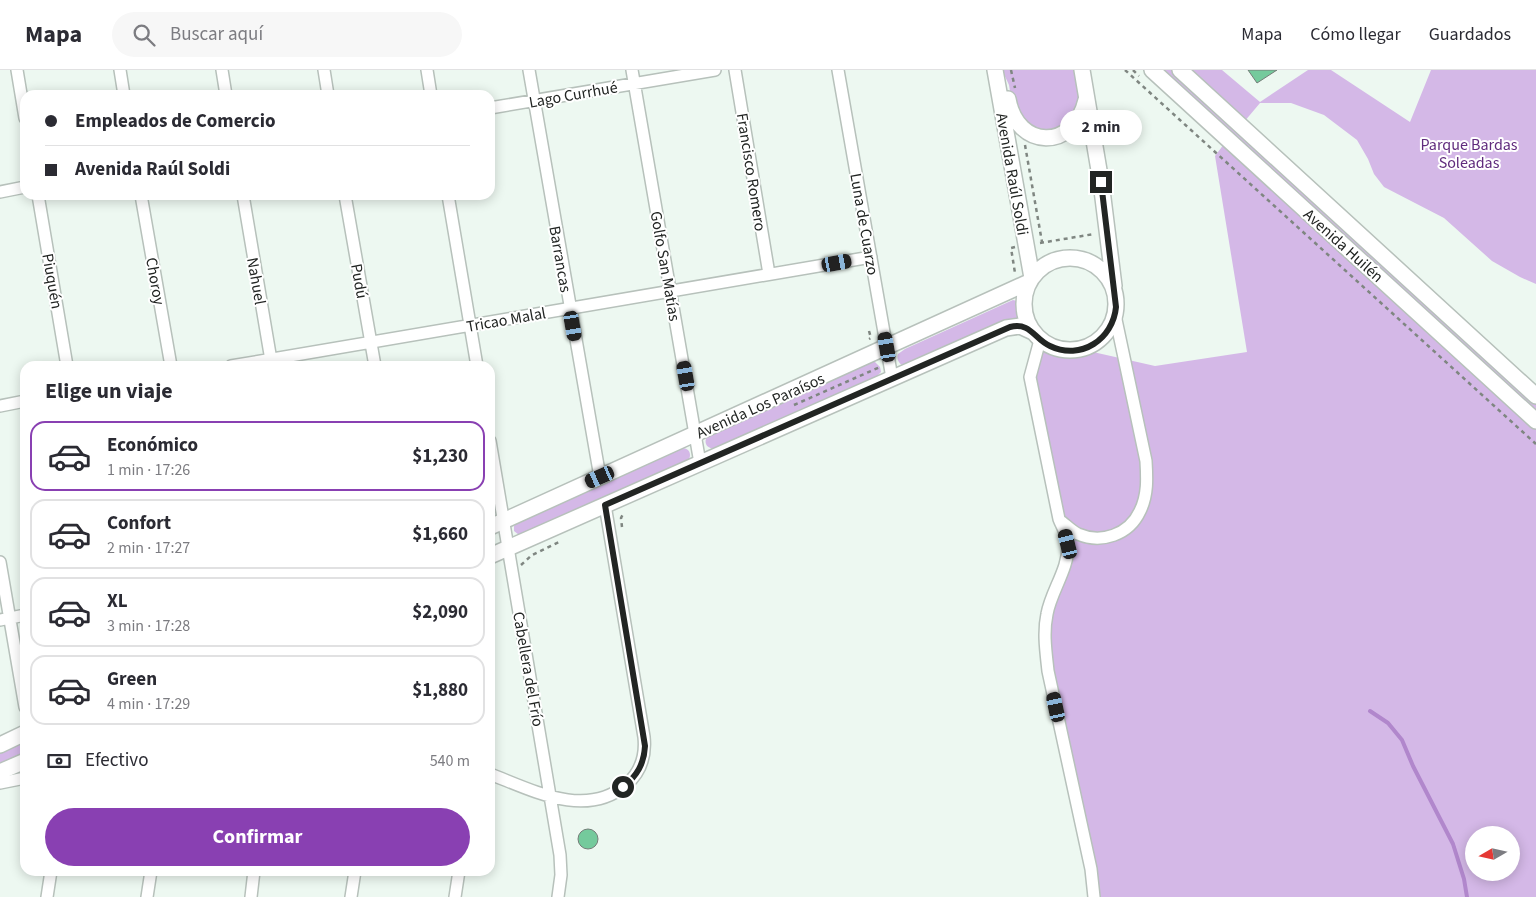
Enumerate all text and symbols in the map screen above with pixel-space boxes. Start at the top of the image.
search box [112,12,462,57]
text: Mapa [25,17,82,52]
icon: search [130,21,158,49]
text: Buscar aquí [170,21,263,48]
text: Mapa [1241,22,1282,47]
text: Cómo llegar [1310,22,1401,47]
text: Guardados [1429,22,1511,47]
street label: Lago Currhué [527,76,619,114]
text: Empleados de Comercio [75,108,276,135]
callout: 2 min [1060,109,1142,144]
street label: Avenida Raúl Soldi [990,111,1034,237]
street label: Francisco Romero [731,112,771,233]
text: 2 min [1082,116,1120,138]
park label: Parque Bardas Soleadas [1420,134,1518,174]
text: Avenida Raúl Soldi [75,156,230,183]
route end [1090,171,1112,193]
street label: Luna de Cuarzo [844,172,884,277]
street label: Avenida Huilén [1299,204,1388,288]
street label: Golfo San Matías [645,210,686,323]
street label: Barrancas [543,224,577,294]
street label: Piuquén [36,252,68,311]
car [820,253,853,273]
street label: Choroy [140,256,170,307]
street label: Nahuel [241,256,271,307]
street label: Pudú [345,262,373,300]
street label: Tricao Malal [465,302,548,338]
car [563,310,582,342]
car [877,331,896,363]
car [676,360,695,392]
street label: Avenida Los Paraísos [693,368,828,444]
text: Elige un viaje [45,375,173,407]
text: Económico [107,432,198,459]
icon: car [47,434,92,479]
text: $1,230 [412,443,468,470]
text: 1 min · 17:26 [107,459,190,481]
car [583,464,616,490]
text: Confort [107,510,171,537]
icon: car [47,512,92,557]
text: $1,660 [412,521,468,548]
car [1057,528,1078,560]
text: 2 min · 17:27 [107,537,190,559]
text: XL [107,588,128,615]
icon: car [47,590,92,635]
text: $2,090 [412,599,468,626]
street label: Cabellera del Frío [507,610,549,728]
text: 3 min · 17:28 [107,615,190,637]
text: Green [107,666,157,693]
icon: car [47,668,92,713]
text: $1,880 [412,677,468,704]
car [1045,691,1066,723]
text: 4 min · 17:29 [107,693,190,715]
icon: cash [45,747,73,775]
text: Efectivo [85,747,148,774]
text: 540 m [430,750,470,772]
route start [612,776,634,798]
button: Confirmar [45,808,470,866]
north arrow [1465,826,1520,881]
map controls [1465,826,1520,881]

